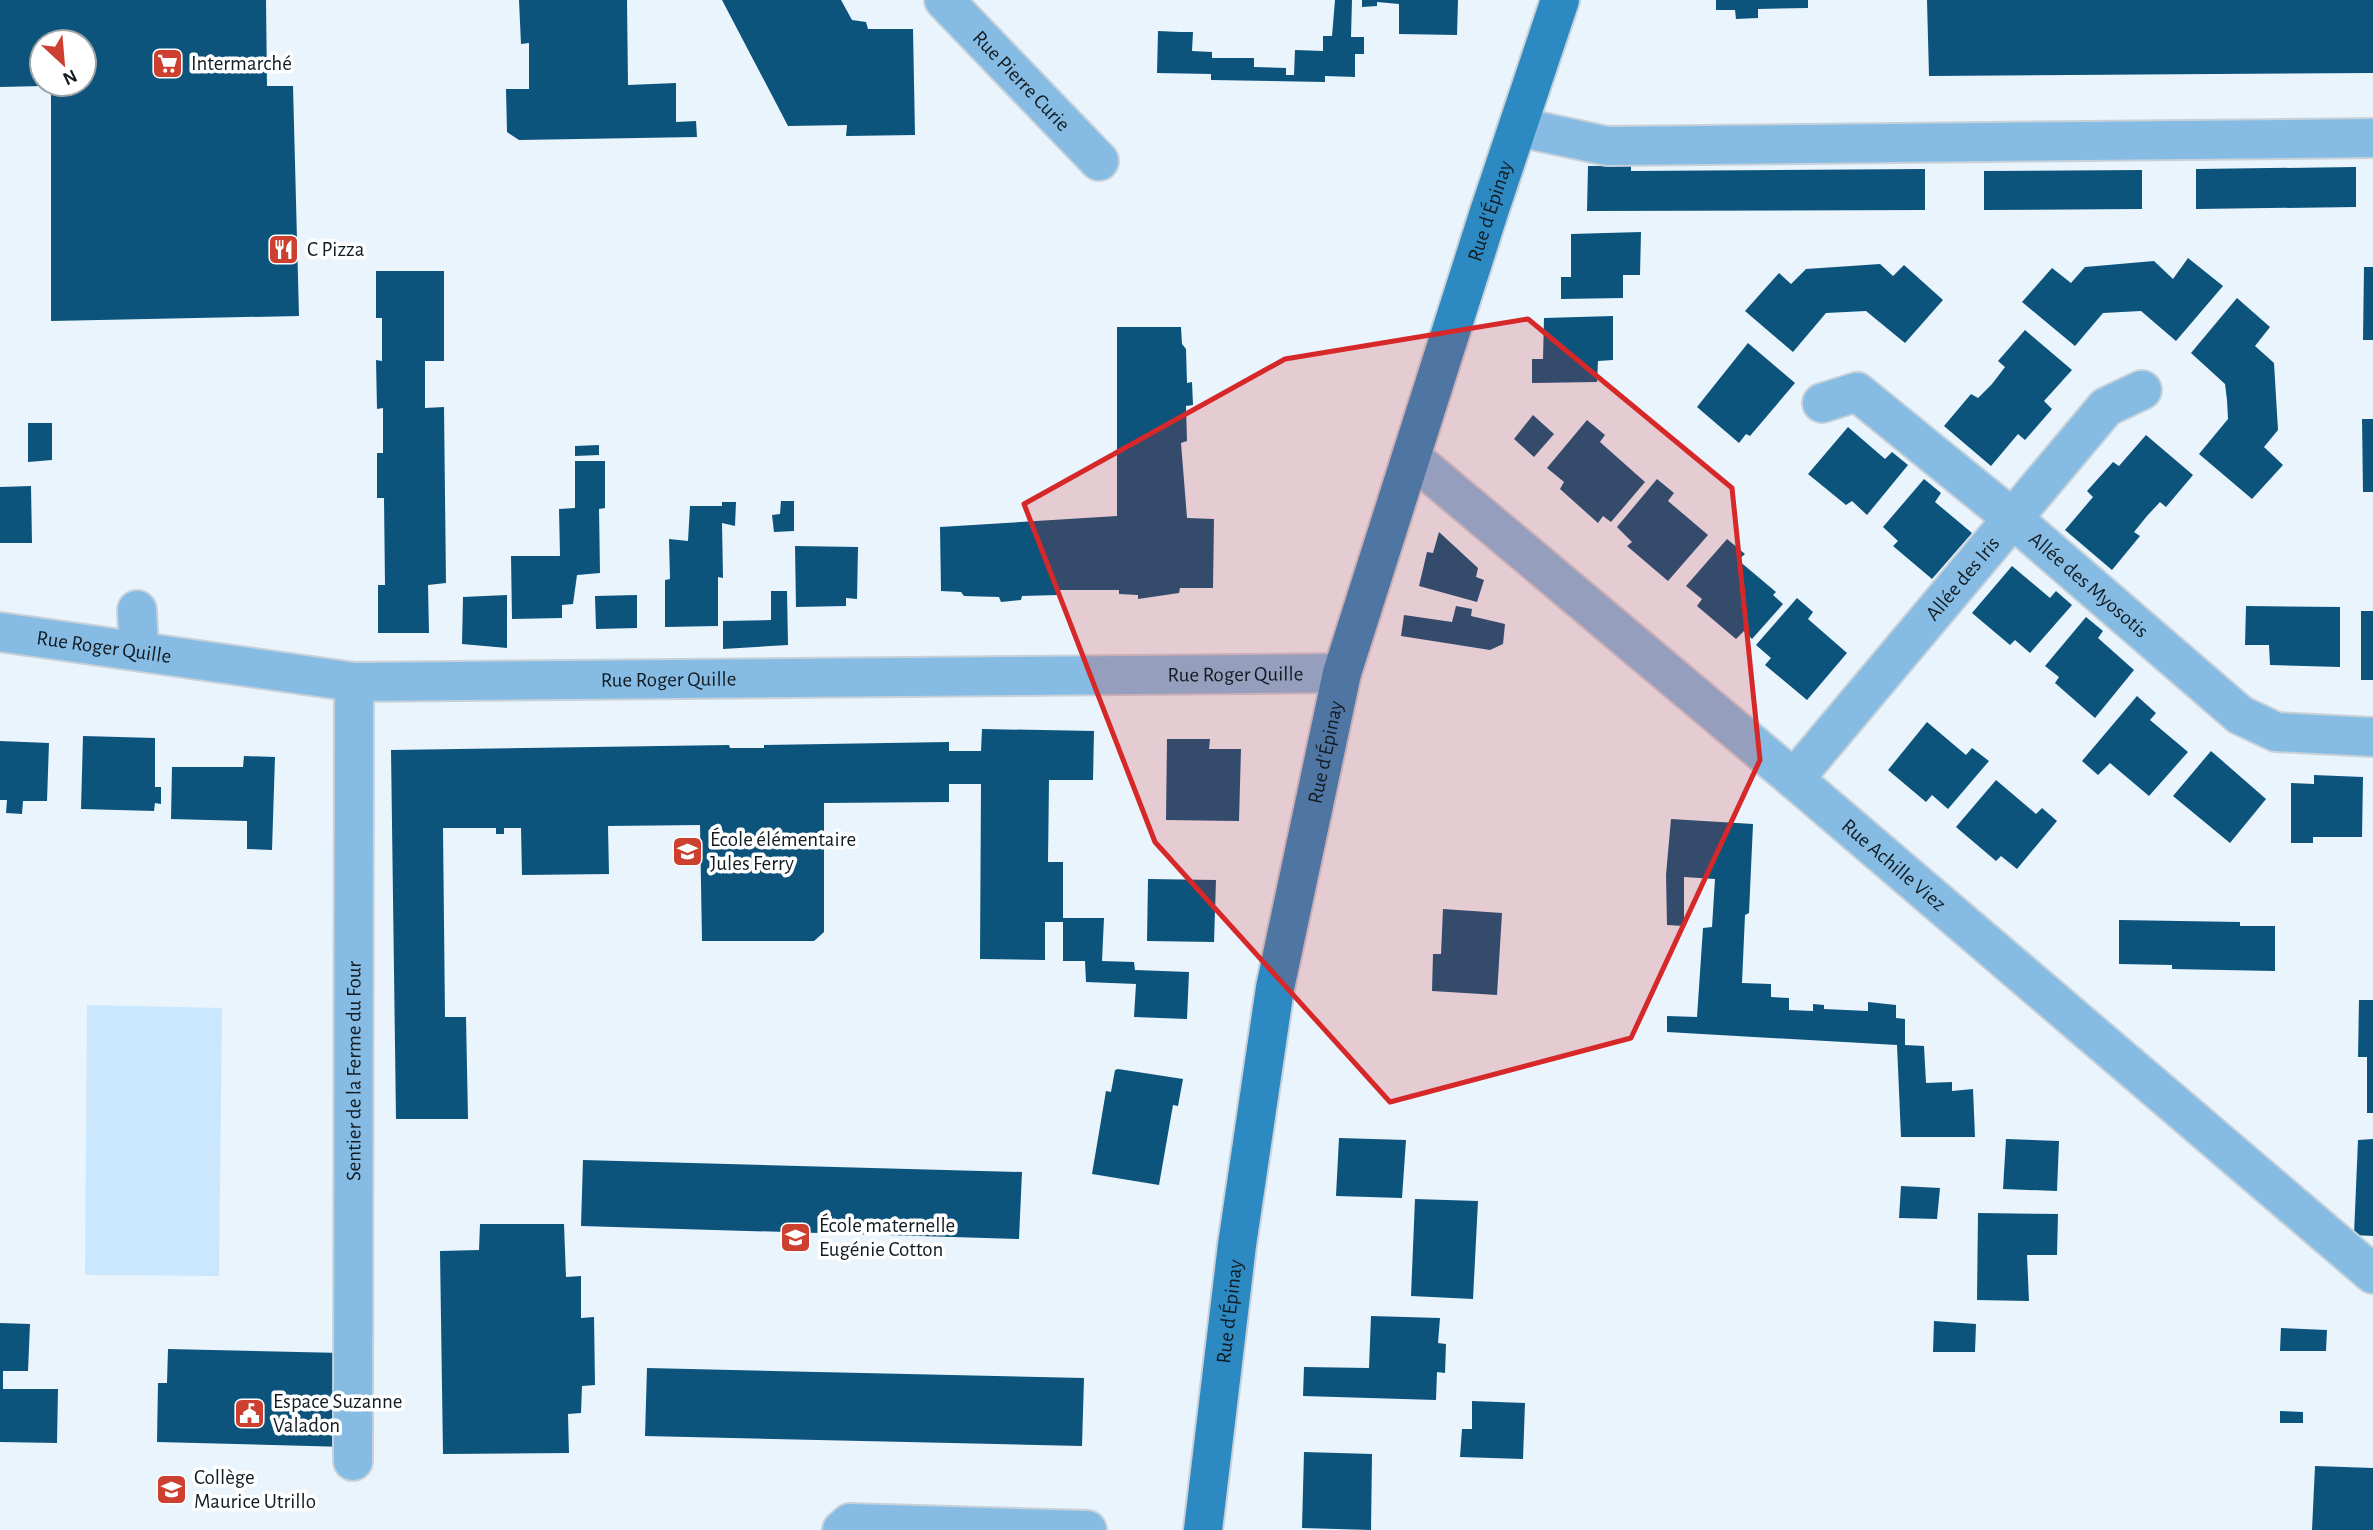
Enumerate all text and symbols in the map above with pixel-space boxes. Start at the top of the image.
street label: Rue Pierre Curie [969,27,1074,135]
north arrow [28,28,98,98]
supermarket icon: Intermarché [151,46,185,80]
place label: Intermarché [191,53,292,74]
text: N [60,65,80,88]
street label: Rue d'Épinay [1464,158,1516,264]
restaurant icon: C Pizza [267,232,301,266]
place label: C Pizza [307,239,365,260]
street label: Allée des Myosotis [2025,528,2152,642]
street label: Allée des Iris [1922,533,2004,625]
street label: Rue Roger Quille [35,627,173,667]
street label: Rue Roger Quille [1167,663,1303,686]
street label: Rue Roger Quille [600,669,736,691]
street label: Rue d'Épinay [1305,699,1347,806]
street label: Rue Achille Viez [1838,815,1950,915]
place label: École élémentaire Jules Ferry [710,827,856,874]
school or university icon: École élémentaire Jules Ferry [670,834,704,868]
street label: Sentier de la Ferme du Four [343,961,365,1181]
place label: École maternelle Eugénie Cotton [819,1213,955,1260]
school or university icon: École maternelle Eugénie Cotton [779,1220,813,1254]
street label: Rue d'Épinay [1213,1258,1246,1365]
place label: Espace Suzanne Valadon [273,1391,402,1436]
public building icon: Espace Suzanne Valadon [233,1396,267,1430]
place label: Collège Maurice Utrillo [194,1467,316,1512]
school or university icon: Collège Maurice Utrillo [154,1472,188,1506]

